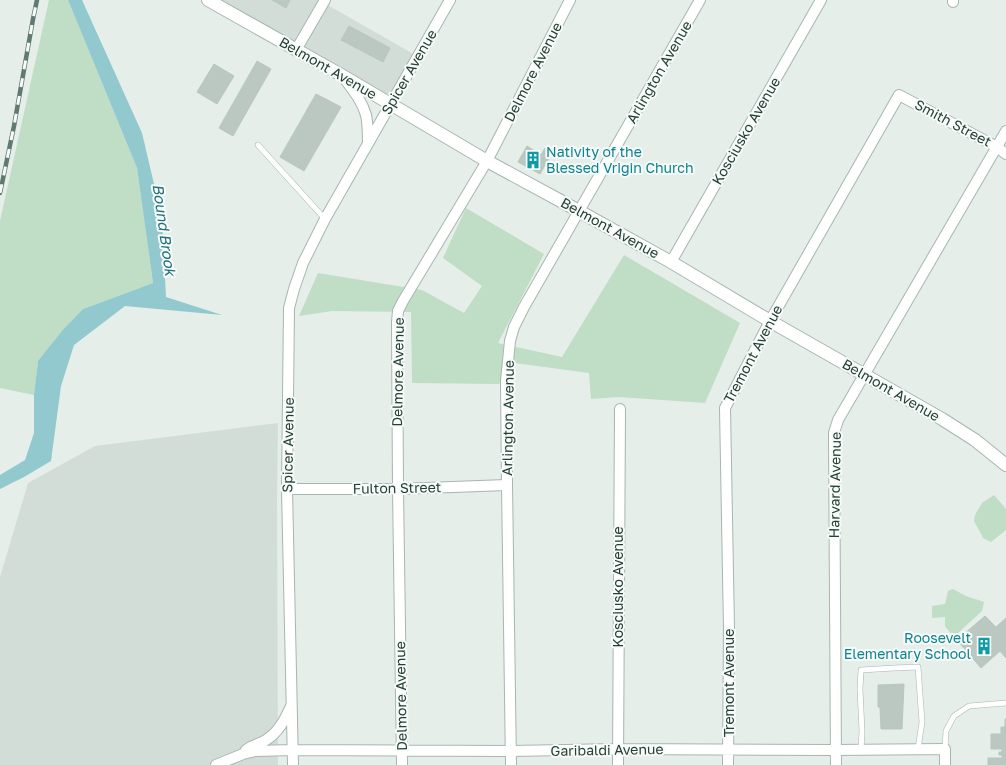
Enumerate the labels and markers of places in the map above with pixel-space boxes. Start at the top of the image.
place label: Nativity of the Blessed Vrigin Church [546,143,694,176]
building icon: Nativity of the Blessed Vrigin Church [523,150,543,170]
place label: Roosevelt Elementary School [844,629,971,662]
building icon: Roosevelt Elementary School [974,636,994,656]

